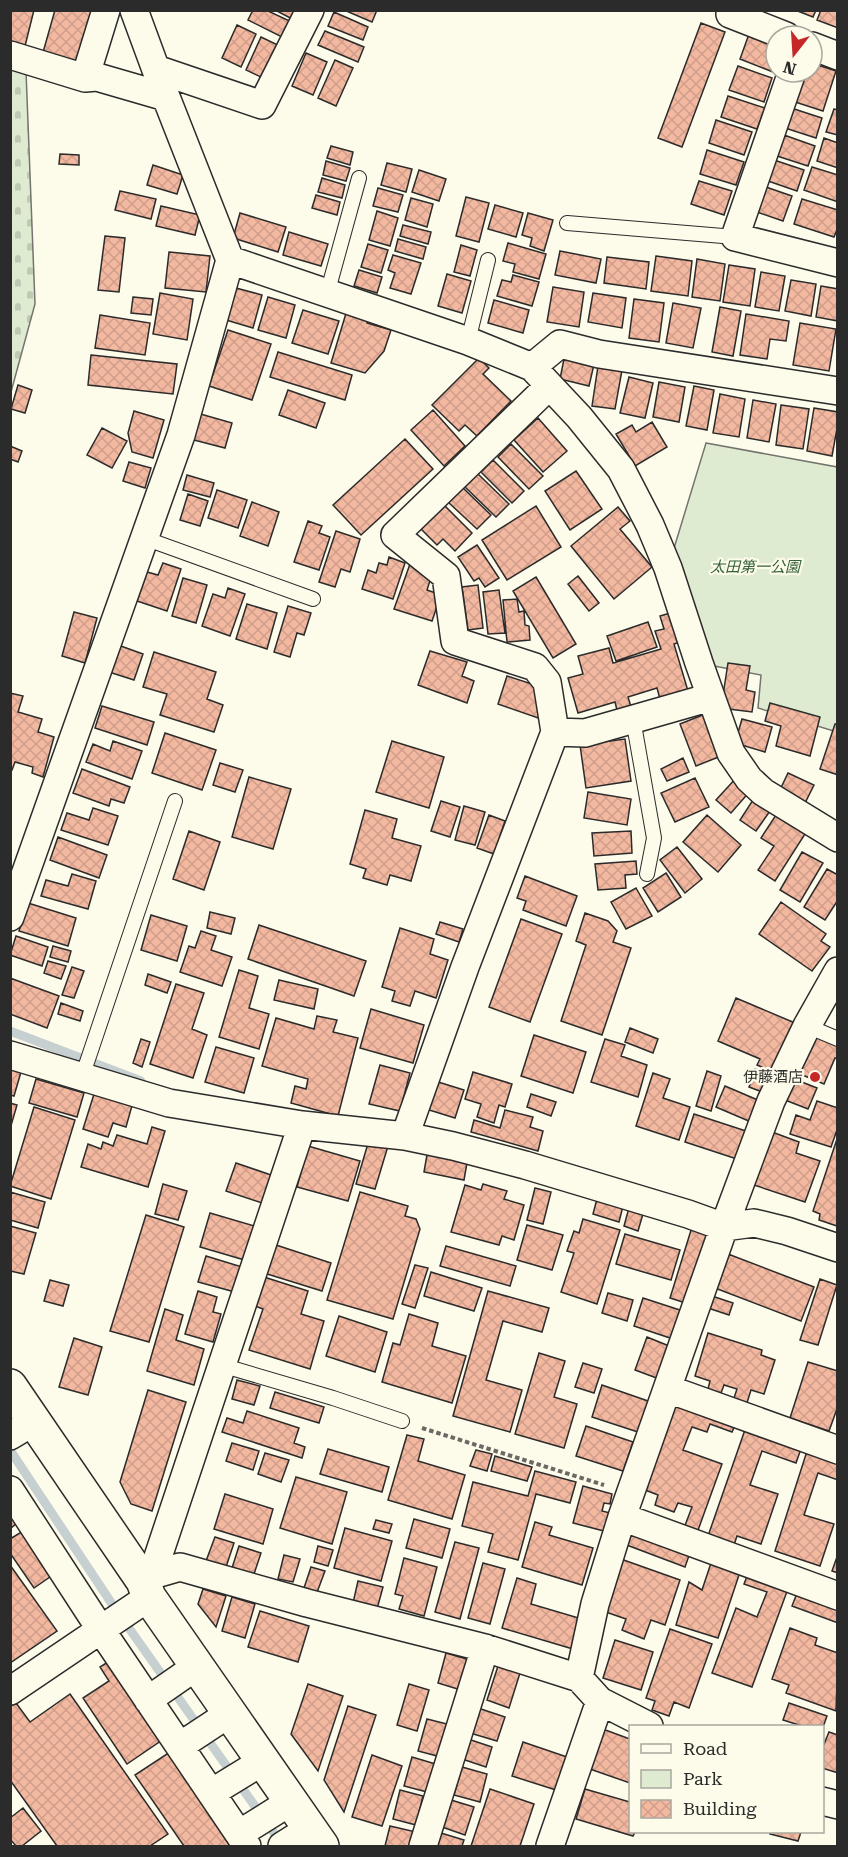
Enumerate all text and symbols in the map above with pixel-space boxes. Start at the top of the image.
north arrow [764,24,824,84]
text: N [781,57,798,79]
park label: 太田第一公園 [710,558,802,576]
place label: 伊藤酒店 [743,1068,803,1086]
marker: 伊藤酒店 [808,1070,822,1084]
legend [629,1725,824,1833]
text: Road [683,1738,728,1759]
text: Park [683,1768,723,1789]
text: Building [683,1798,757,1819]

